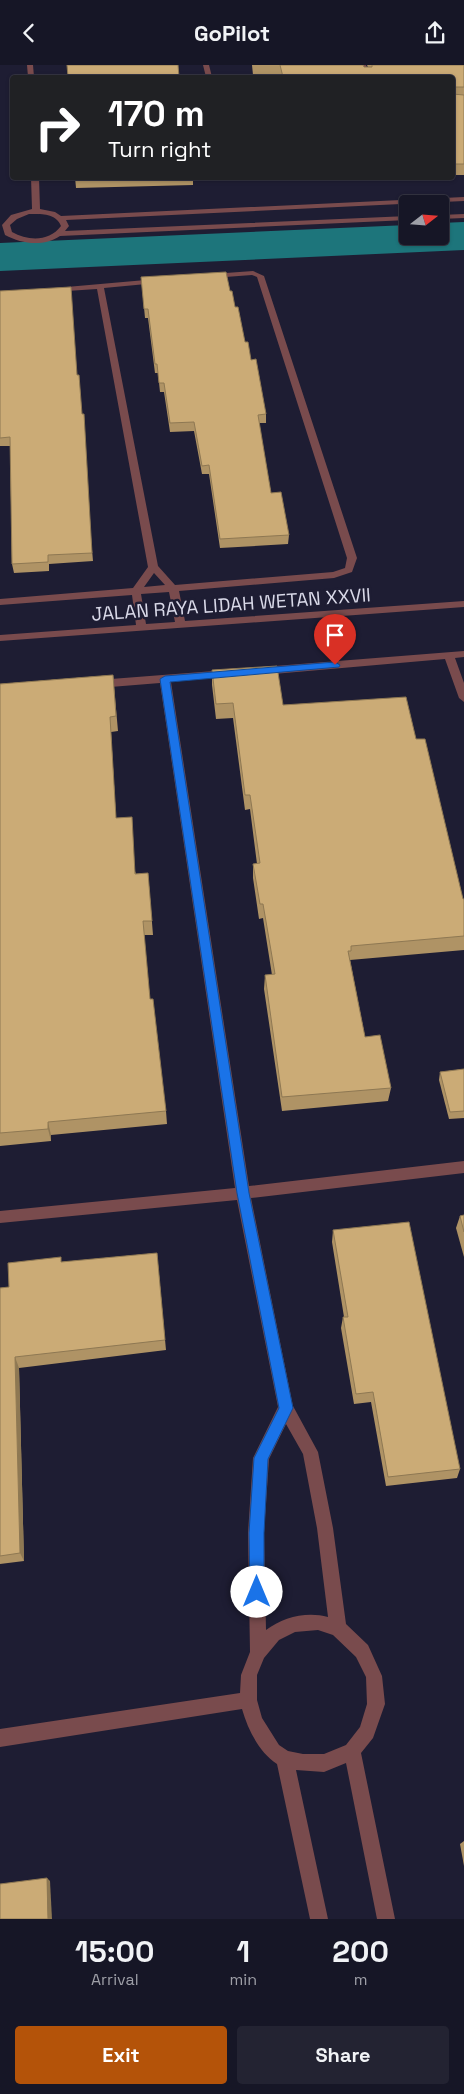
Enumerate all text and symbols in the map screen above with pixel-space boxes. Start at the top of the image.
icon: back [15,19,43,47]
text: GoPilot [194,19,270,47]
icon: share [421,19,449,47]
text: 170 m [108,92,205,136]
icon: right [25,95,90,160]
text: Turn right [108,135,211,163]
north arrow [399,195,449,245]
map controls [399,195,449,245]
street label: JALAN RAYA LIDAH WETAN XXVII [90,582,372,627]
pin [314,614,356,665]
icon: arrive [321,621,349,649]
position arrow [230,1565,282,1617]
text: 15:00 [75,1932,154,1971]
text: 1 [237,1932,250,1971]
text: 200 [332,1932,389,1971]
text: Arrival [91,1969,139,1990]
text: min [230,1969,257,1990]
text: m [354,1969,367,1990]
button: Exit [15,2026,227,2084]
button: Share [237,2026,449,2084]

